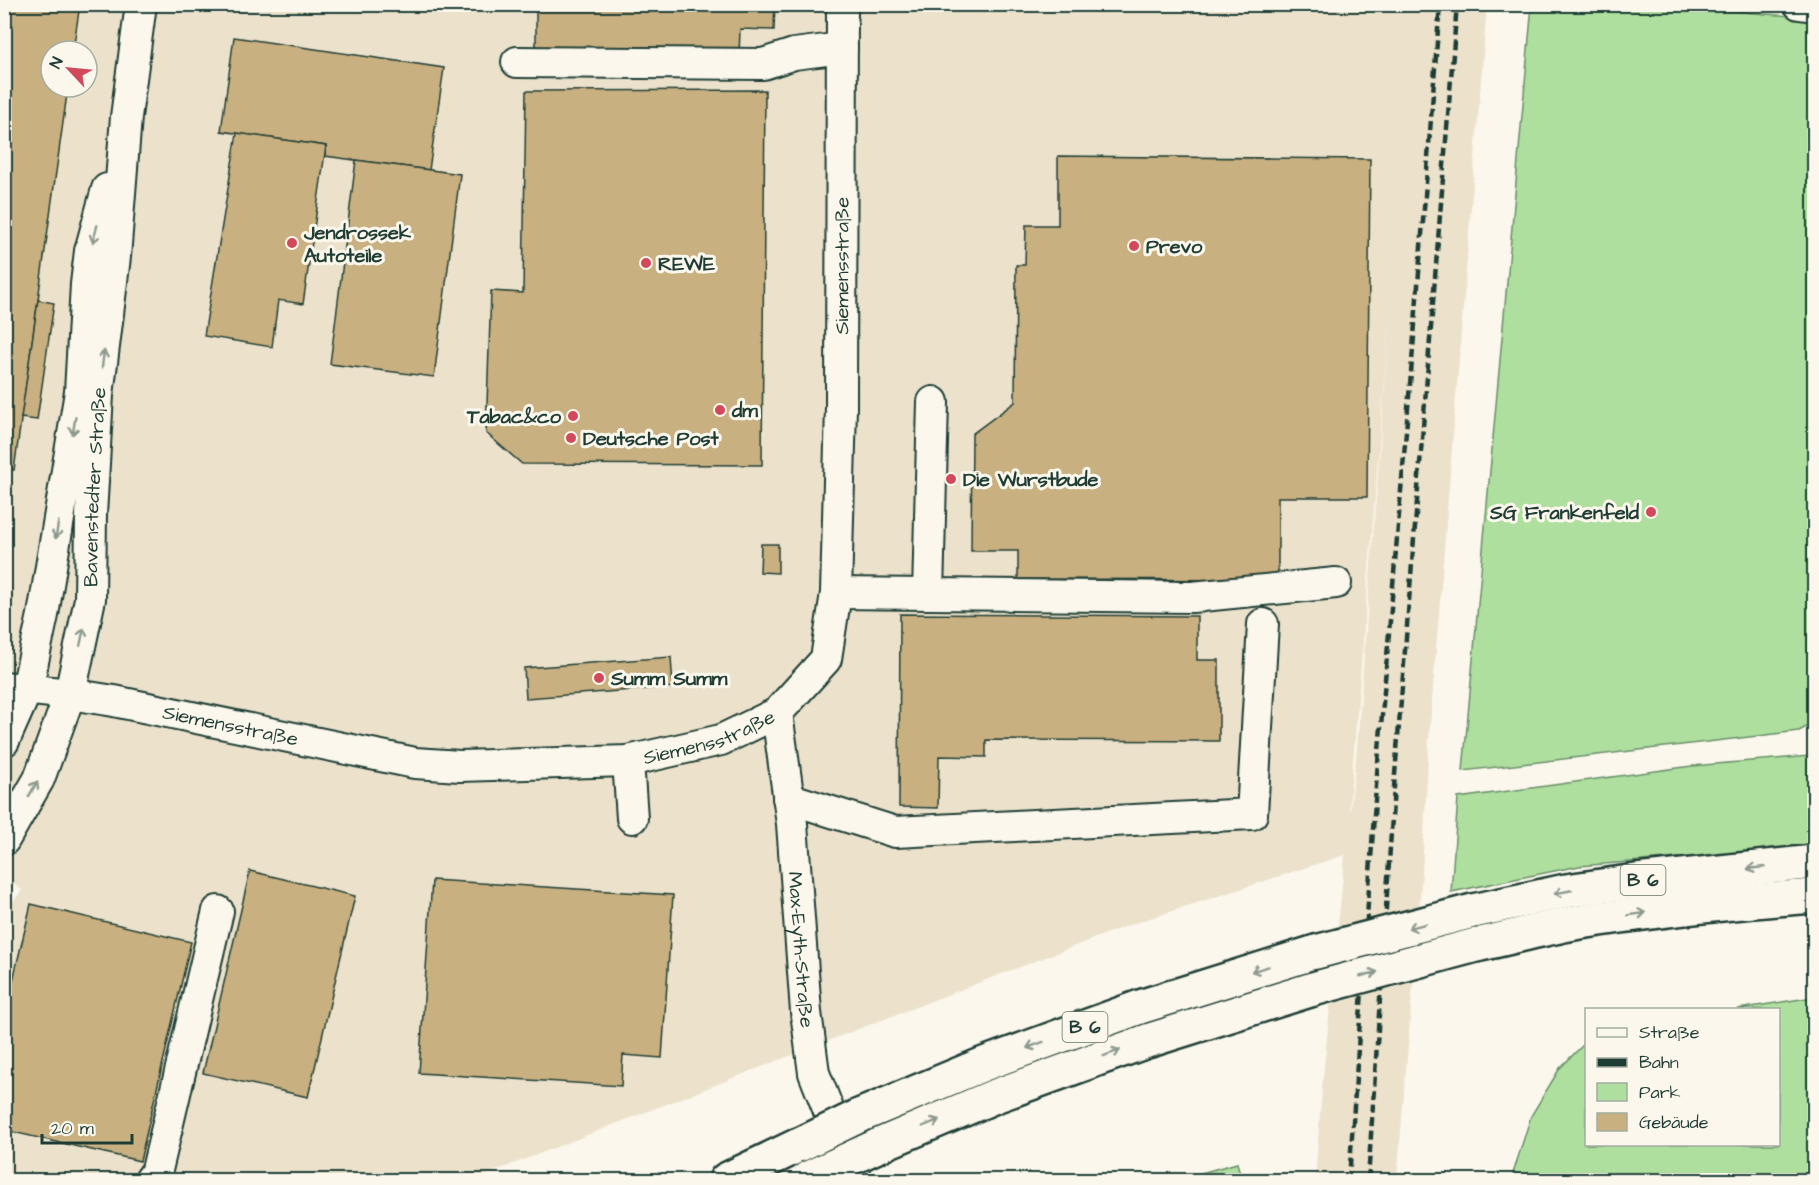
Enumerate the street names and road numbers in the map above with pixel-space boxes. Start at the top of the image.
street label: Siemensstraße [828,197,857,335]
street label: Bavenstedter Straße [77,385,114,587]
street label: Siemensstraße [160,698,301,754]
street label: Siemensstraße [641,703,780,772]
road number: B 6 [1620,865,1666,895]
street label: Max-Eyth-Straße [781,871,821,1030]
road number: B 6 [1062,1012,1108,1042]

